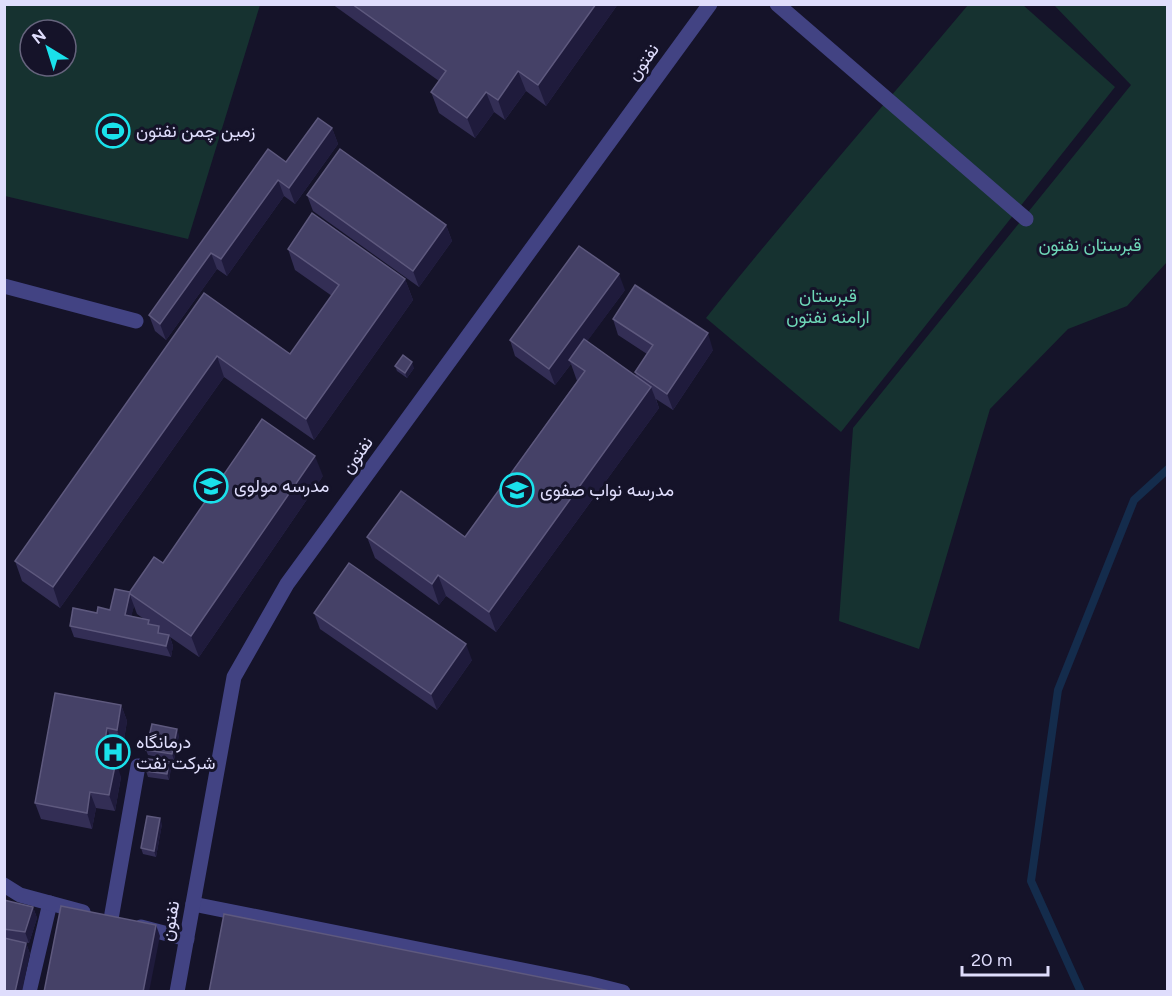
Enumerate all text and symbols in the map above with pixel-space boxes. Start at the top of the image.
north arrow [18,18,78,78]
text: N [28,25,50,48]
street label: نفتون [622,39,664,85]
sports icon: زمین چمن نفتون [95,113,131,149]
place label: زمین چمن نفتون [136,120,255,143]
park label: قبرستان نفتون [1038,234,1142,256]
park label: قبرستان ارامنه نفتون [786,285,870,328]
street label: نفتون [336,432,378,478]
school or university icon: مدرسه مولوی [193,468,229,504]
school or university icon: مدرسه نواب صفوی [499,472,535,508]
place label: مدرسه مولوی [234,475,329,497]
place label: مدرسه نواب صفوی [540,479,674,501]
place label: درمانگاه شرکت نفت [136,731,215,774]
hospital icon: درمانگاه شرکت نفت [95,734,131,770]
street label: نفتون [156,899,184,943]
scale bar [962,939,1048,977]
text: 20 m [971,949,1012,971]

